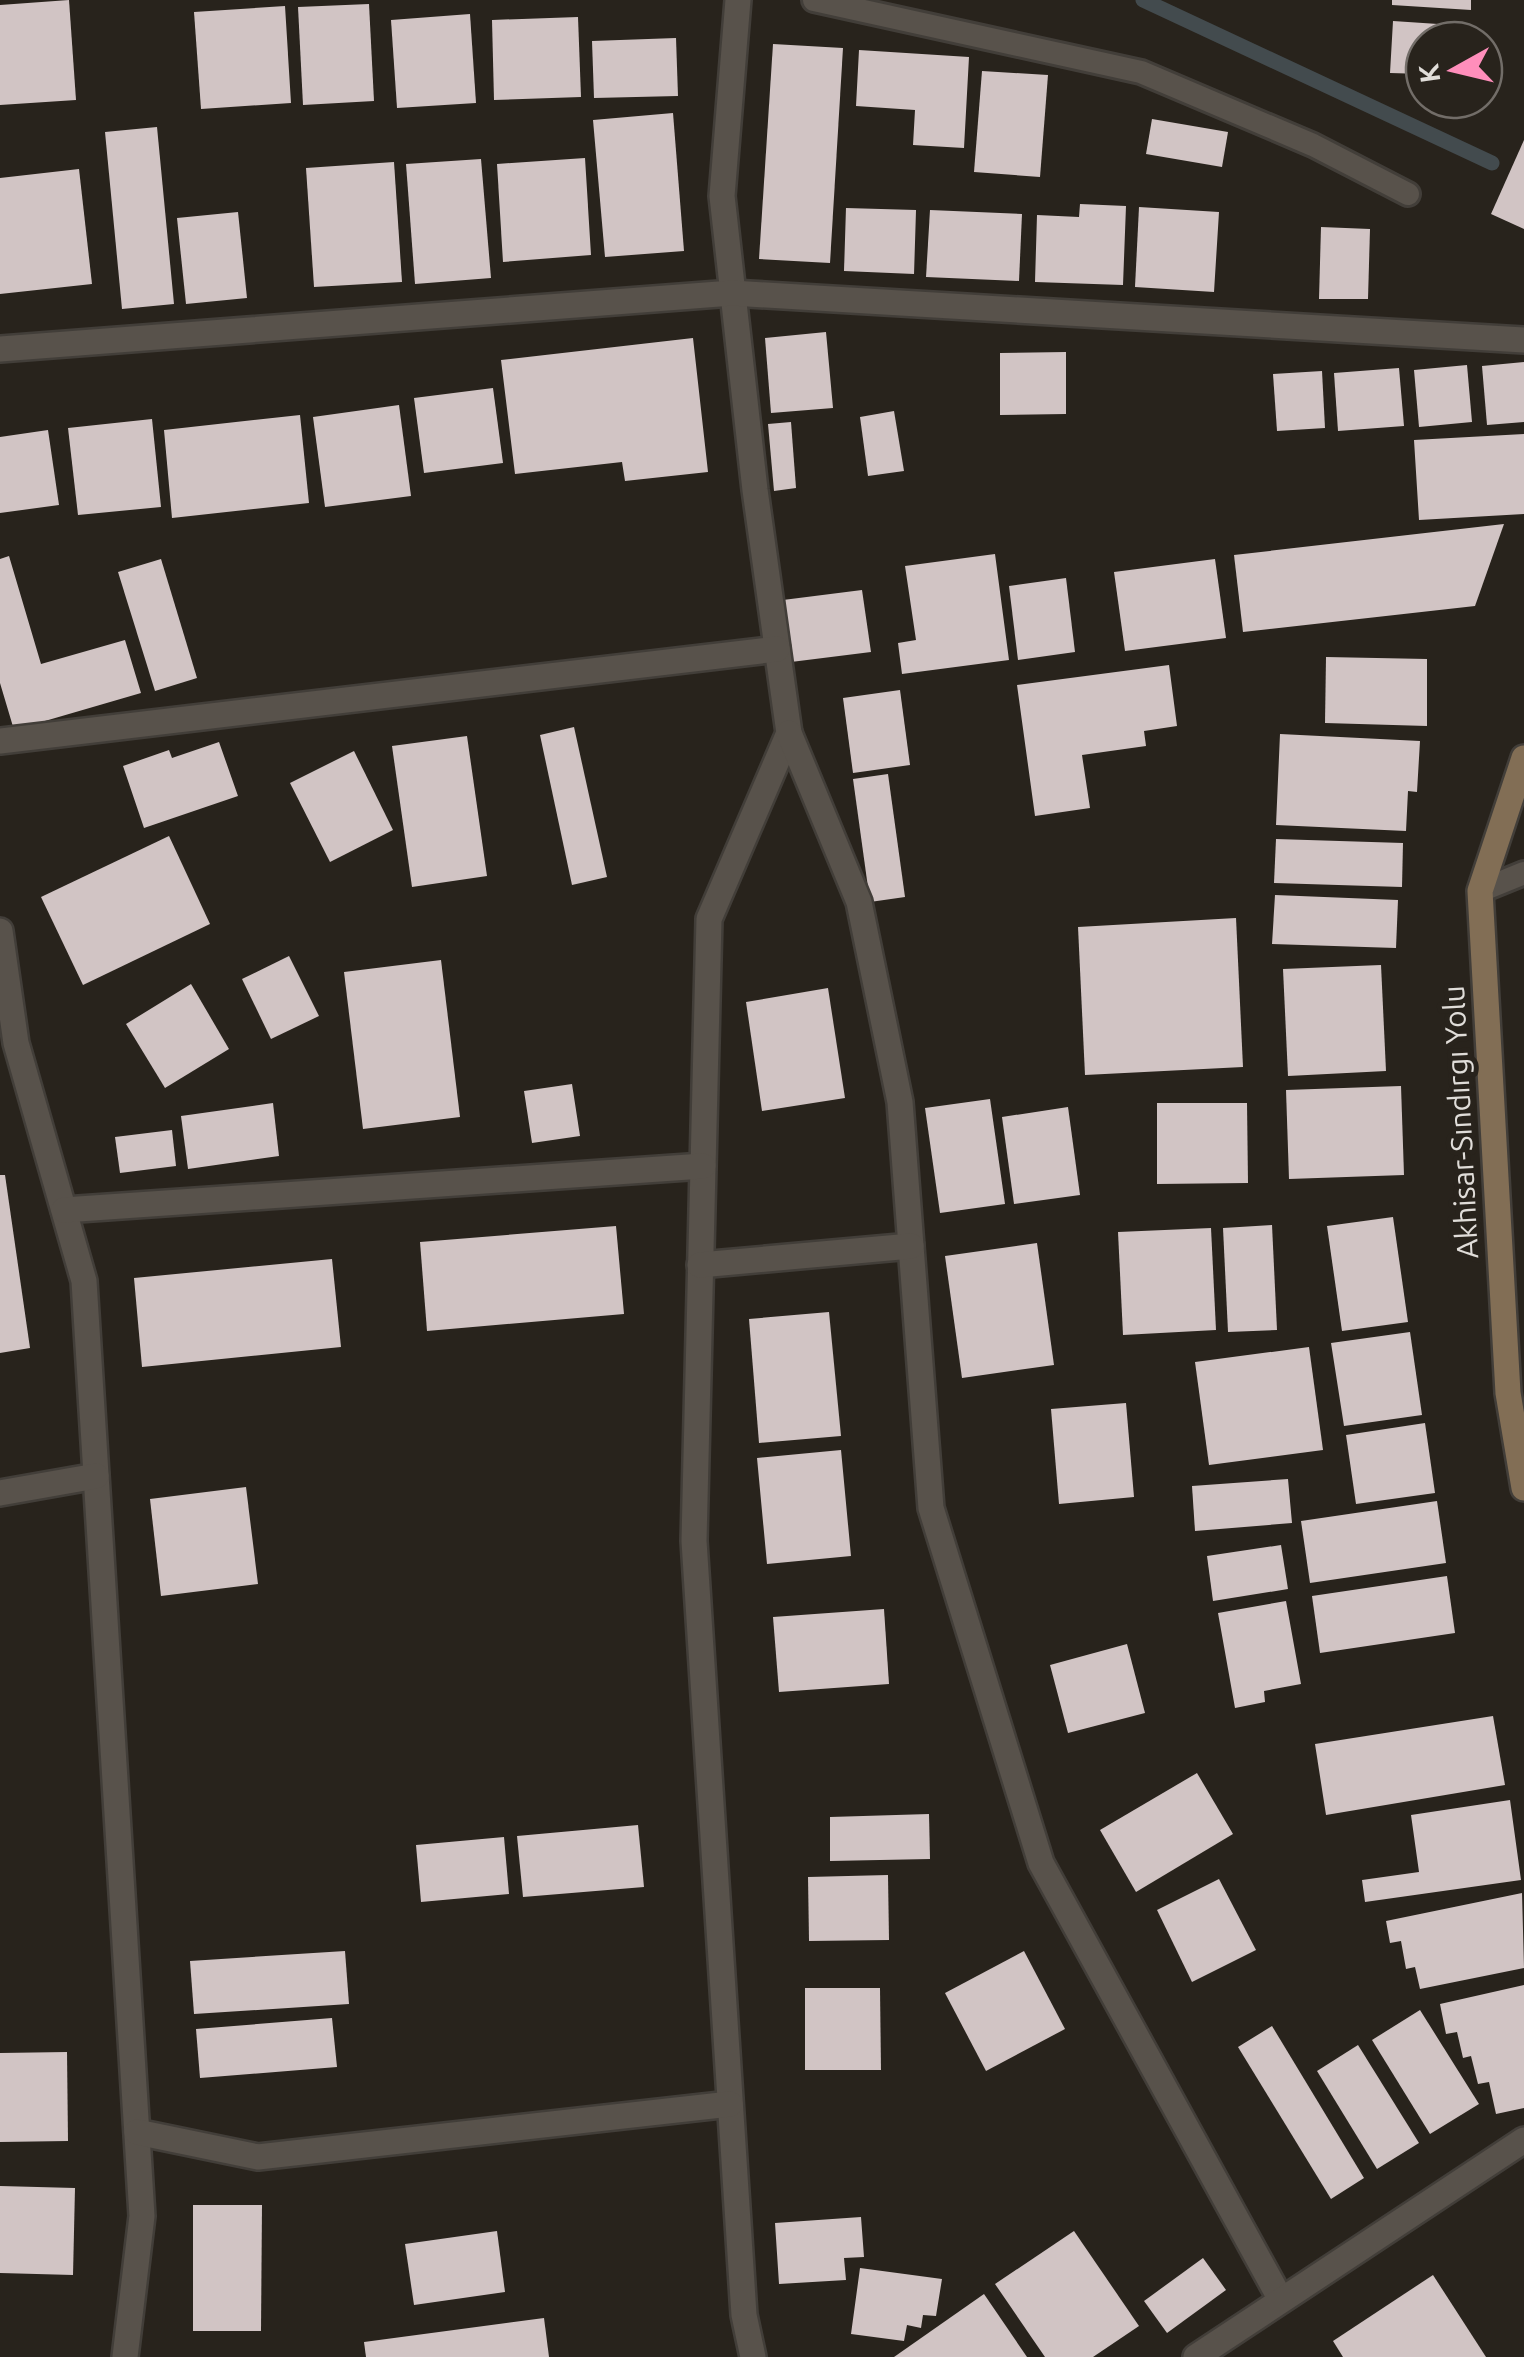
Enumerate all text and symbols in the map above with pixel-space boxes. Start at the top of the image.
north arrow [1404,20,1504,120]
text: K [1412,62,1445,85]
street label: Akhisar-Sındırgı Yolu [1436,985,1484,1259]

